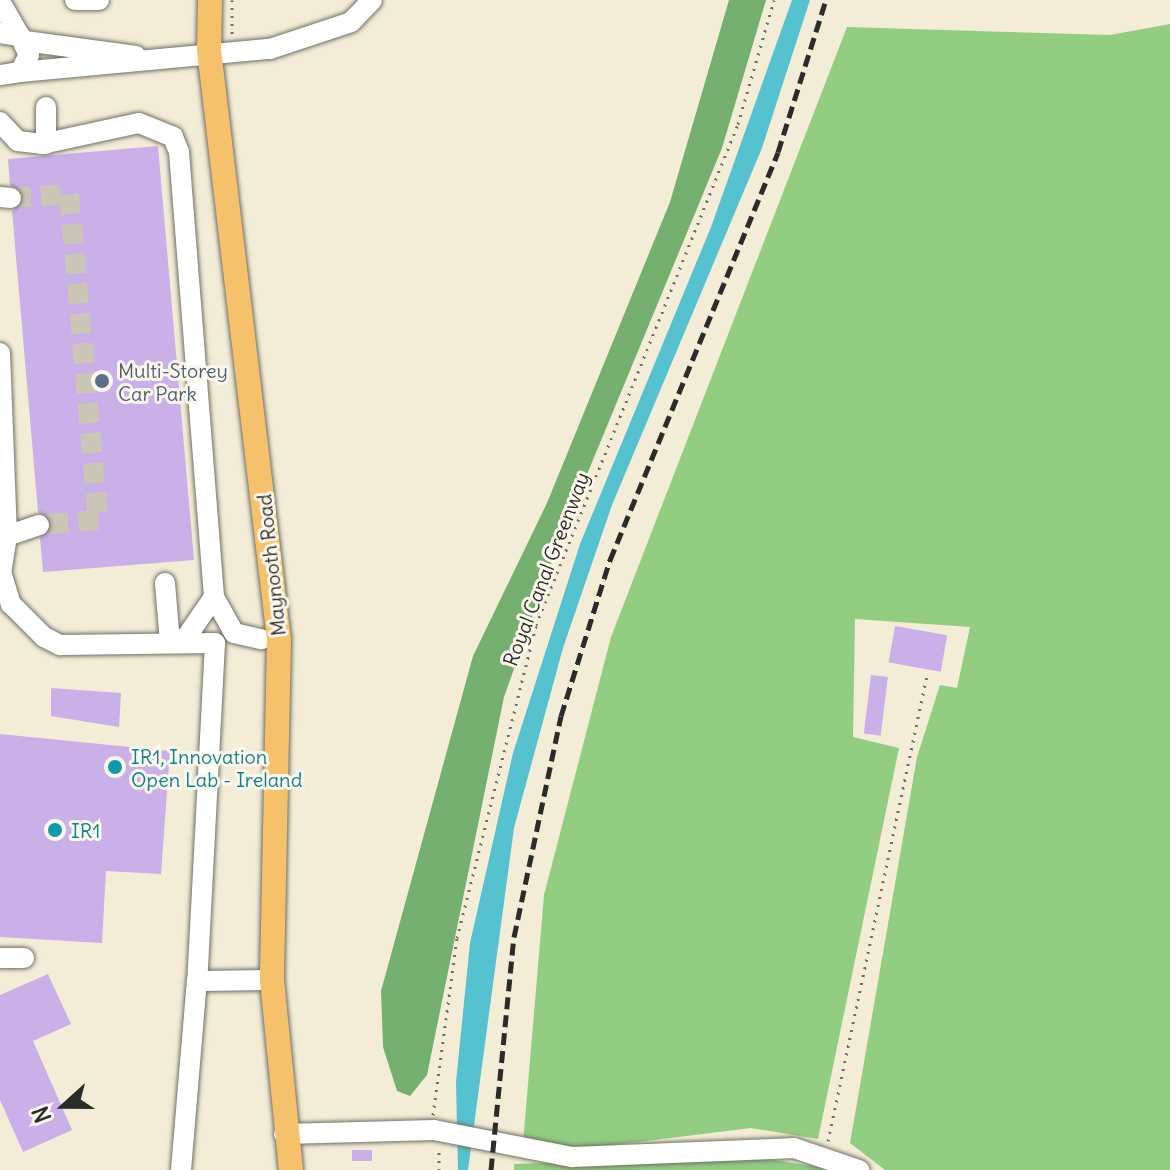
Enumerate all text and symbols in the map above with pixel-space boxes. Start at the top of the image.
place label: Multi-Storey Car Park [118,358,228,405]
marker: Multi-Storey Car Park [93,372,111,390]
street label: Royal Canal Greenway [498,469,594,669]
street label: Maynooth Road [252,493,290,637]
place label: IR1, Innovation Open Lab - Ireland [131,744,302,791]
marker: IR1, Innovation Open Lab - Ireland [106,758,124,776]
place label: IR1 [71,818,100,842]
marker: IR1 [46,821,64,839]
north arrow [24,1066,104,1146]
text: N [26,1102,57,1127]

